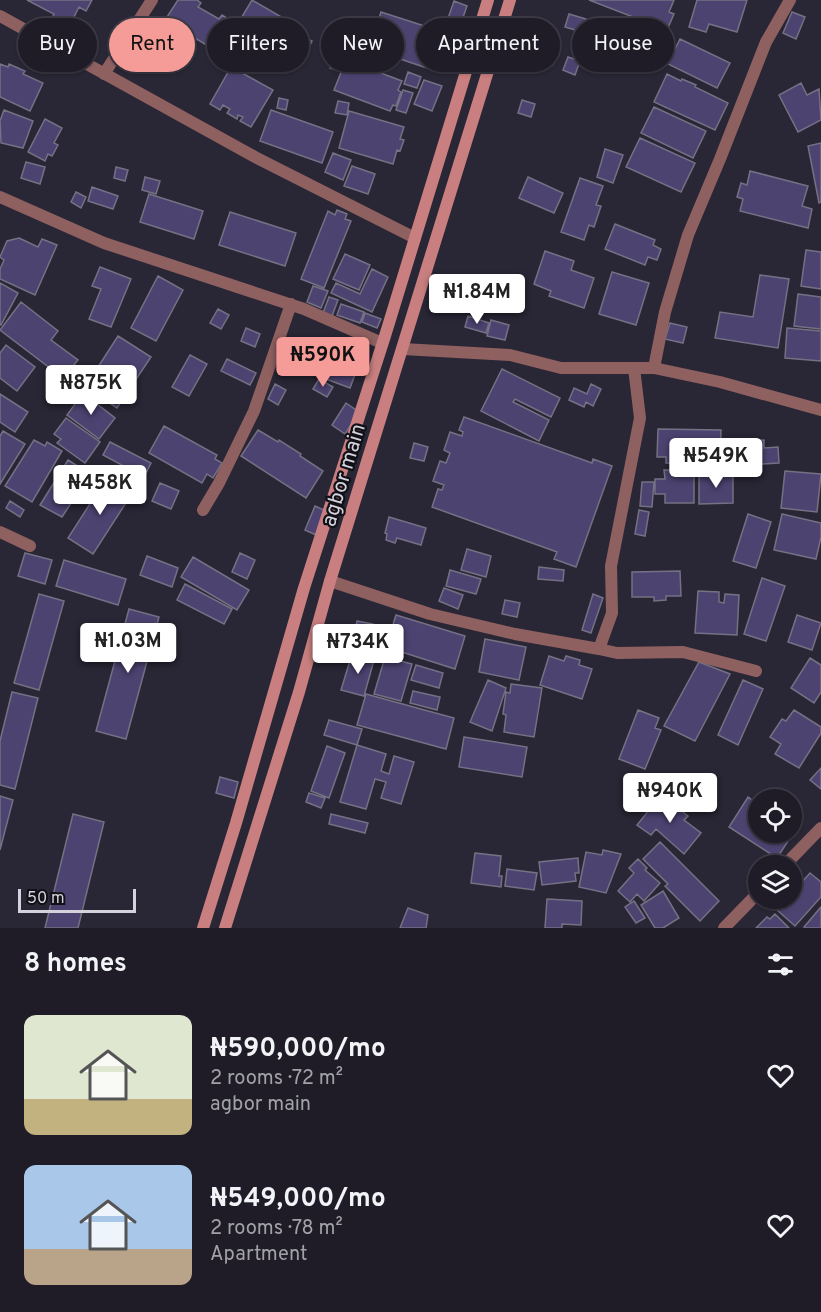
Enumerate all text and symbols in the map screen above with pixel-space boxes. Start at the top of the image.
chip: Buy [18,18,97,72]
chip: Rent [109,18,195,72]
chip: Filters [207,18,309,72]
chip: New [321,18,404,72]
chip: Apartment [416,18,560,72]
chip: House [572,18,674,72]
pin: ₦1.84M [428,274,526,325]
text: ₦1.84M [443,280,511,306]
pin: ₦590K [281,337,365,388]
text: ₦590K [290,343,356,369]
pin: ₦875K [49,365,133,416]
text: ₦875K [60,371,122,397]
street label: agbor main [316,421,373,530]
pin: ₦549K [674,438,758,489]
text: ₦549K [683,444,749,470]
pin: ₦458K [58,465,142,516]
text: ₦458K [67,471,133,497]
pin: ₦1.03M [79,623,177,674]
pin: ₦734K [316,624,400,675]
text: ₦1.03M [94,629,162,655]
text: ₦734K [327,630,389,656]
pin: ₦940K [628,773,712,824]
text: ₦940K [637,779,703,805]
map controls [748,789,802,909]
button: locate [748,789,802,843]
button: layers [748,855,802,909]
scale bar [18,886,136,914]
text: 50 m [27,889,65,909]
text: 8 homes [24,948,127,981]
icon: filters [764,948,797,981]
text: ₦590,000/mo [210,1033,386,1066]
icon: home [72,1039,144,1111]
icon: heart [764,1059,797,1092]
text: 2 rooms · 72 m² [210,1066,343,1092]
text: agbor main [210,1092,311,1118]
text: ₦549,000/mo [210,1183,386,1216]
icon: home [72,1189,144,1261]
icon: heart [764,1209,797,1242]
text: 2 rooms · 78 m² [210,1216,343,1242]
text: Apartment [210,1242,308,1268]

